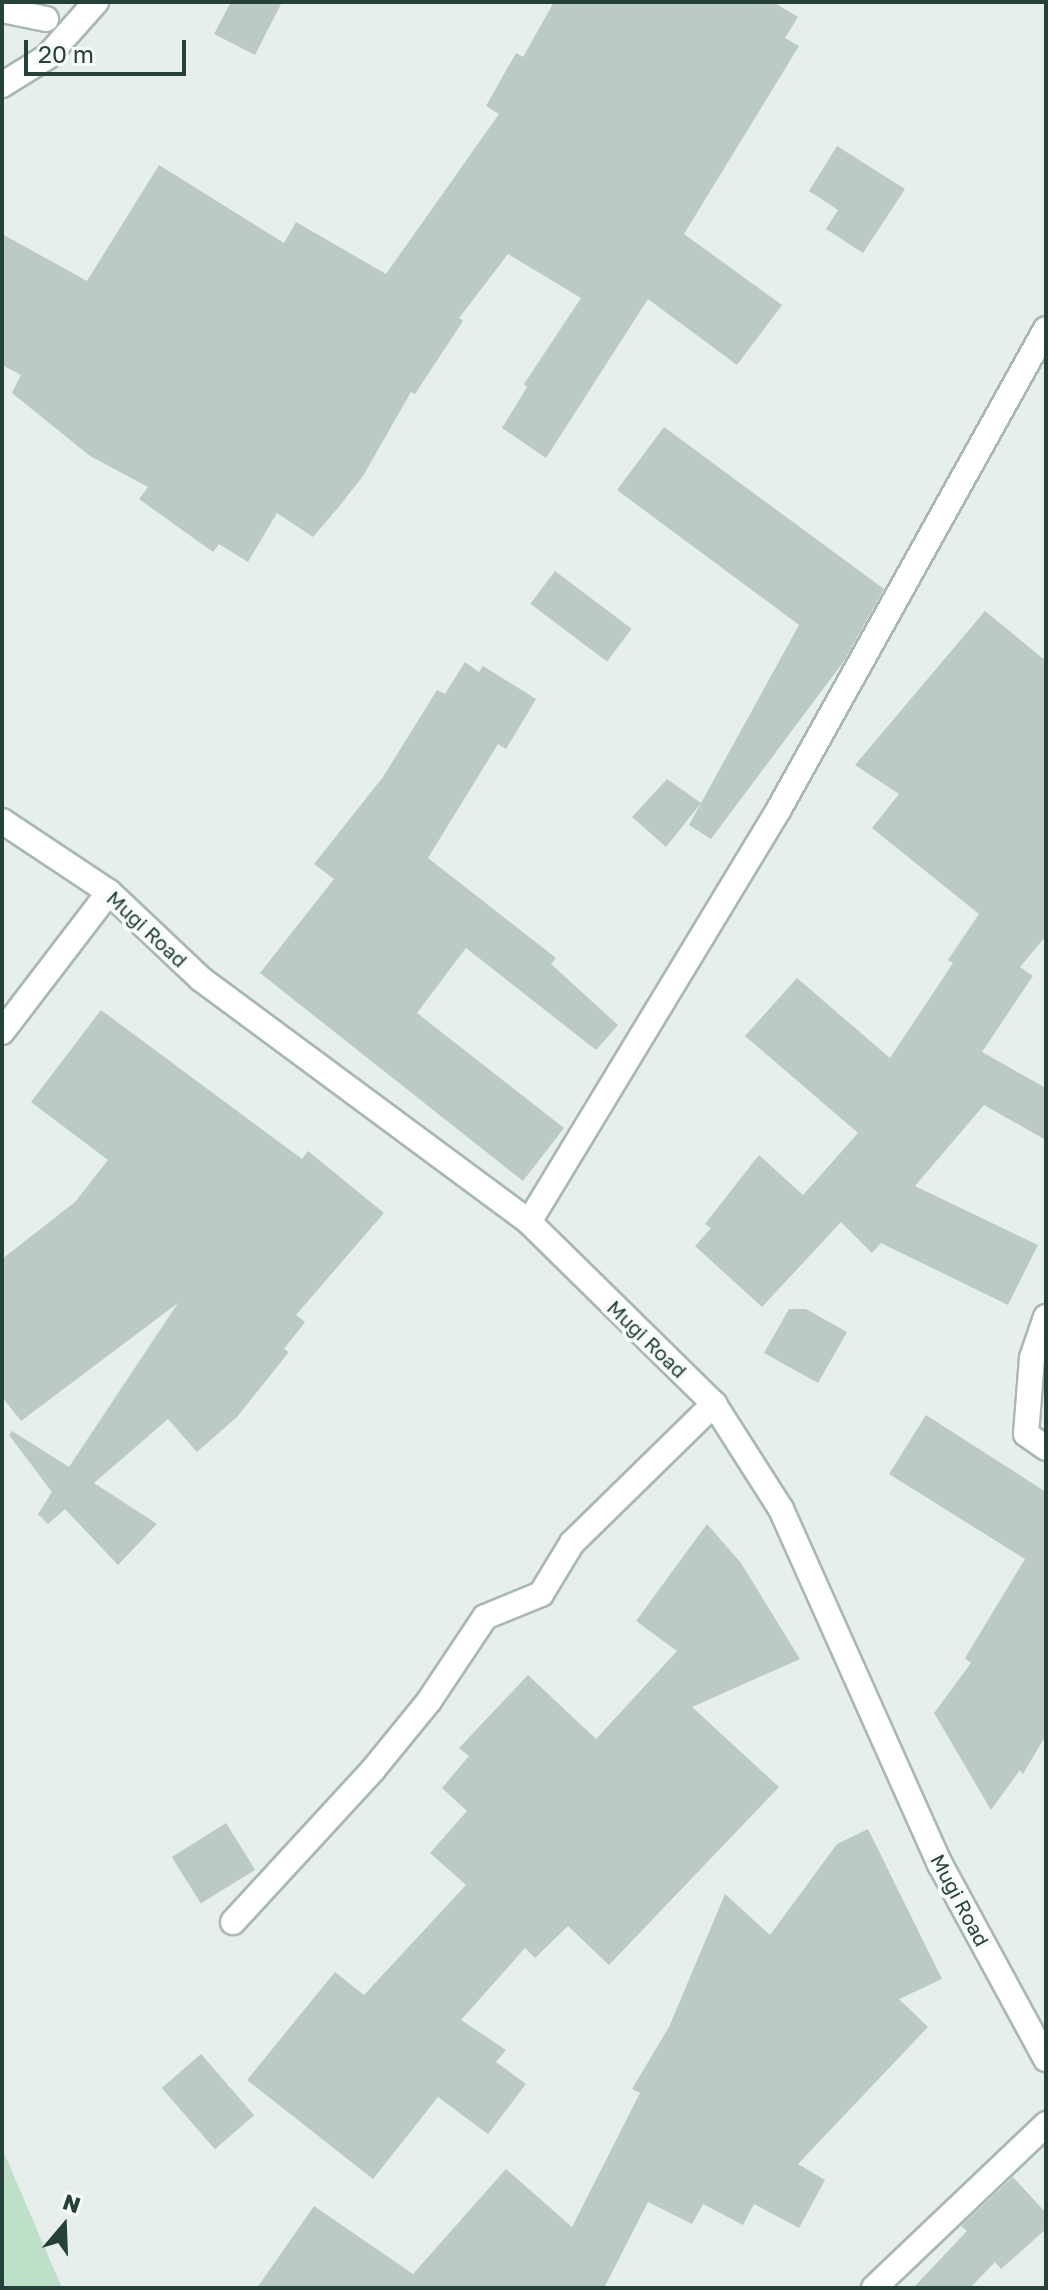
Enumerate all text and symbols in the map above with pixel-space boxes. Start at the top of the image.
scale bar [28,24,190,74]
text: 20 m [38,39,94,68]
street label: Mugi Road [102,886,192,972]
street label: Mugi Road [602,1295,692,1383]
street label: Mugi Road [926,1850,994,1950]
north arrow [24,2186,104,2266]
text: N [60,2187,84,2218]

